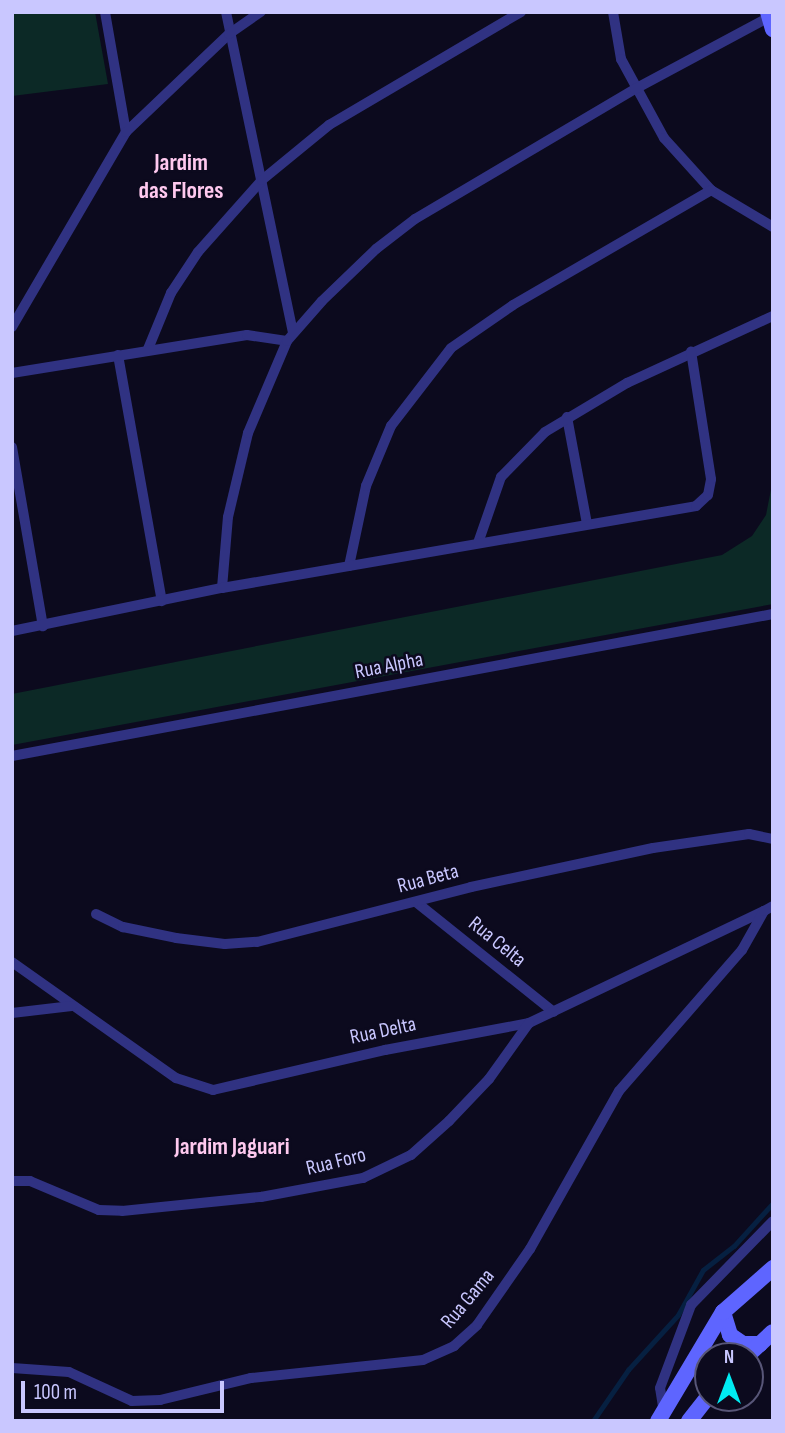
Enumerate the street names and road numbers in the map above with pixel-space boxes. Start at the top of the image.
street label: Rua Alpha [353,647,425,685]
street label: Rua Beta [395,859,461,899]
street label: Rua Celta [463,911,531,973]
street label: Rua Delta [348,1012,418,1050]
street label: Rua Foro [304,1142,368,1182]
street label: Rua Gama [436,1264,500,1334]

